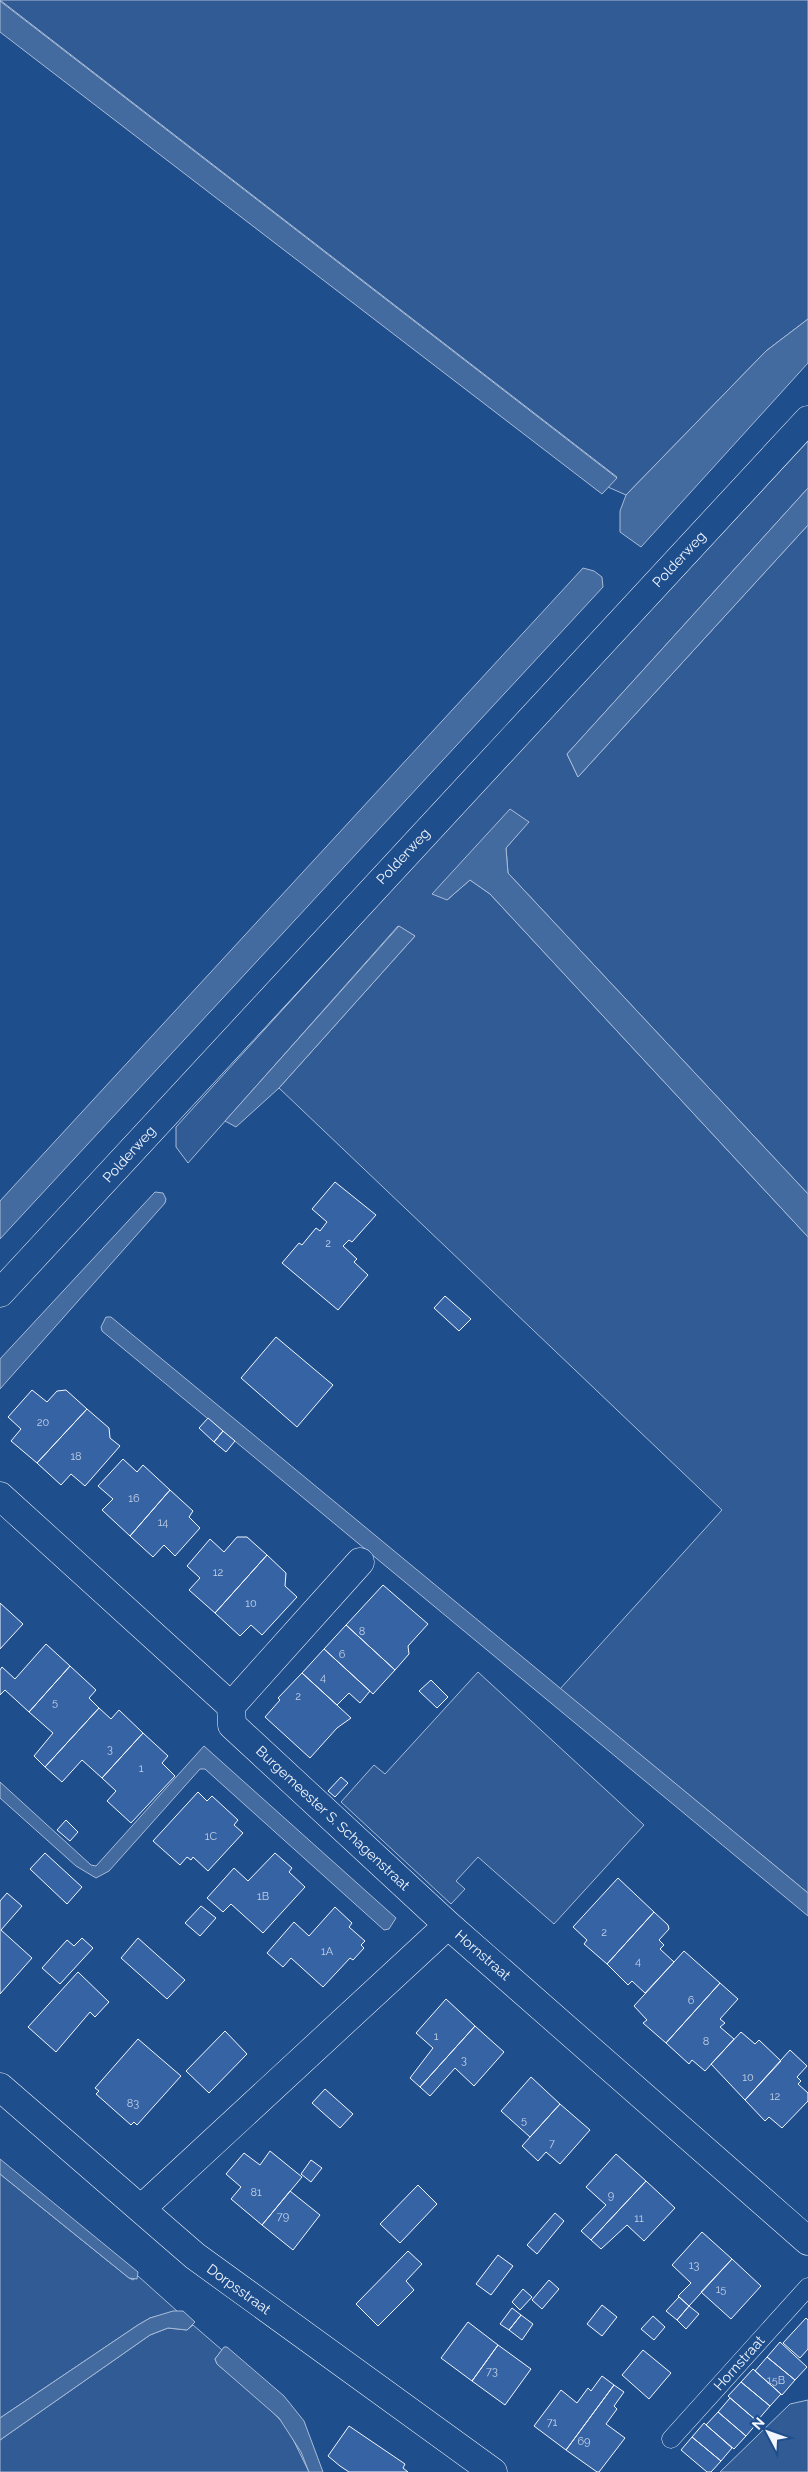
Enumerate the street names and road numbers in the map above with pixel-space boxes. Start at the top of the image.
street label: Polderweg [649,528,709,590]
street label: Polderweg [373,825,433,887]
street label: Polderweg [99,1122,159,1186]
street label: Burgemeester S. Schagenstraat [253,1743,413,1894]
street label: Hornstraat [452,1927,514,1983]
street label: Dorpsstraat [204,2261,274,2318]
street label: Hornstraat [710,2332,768,2394]

